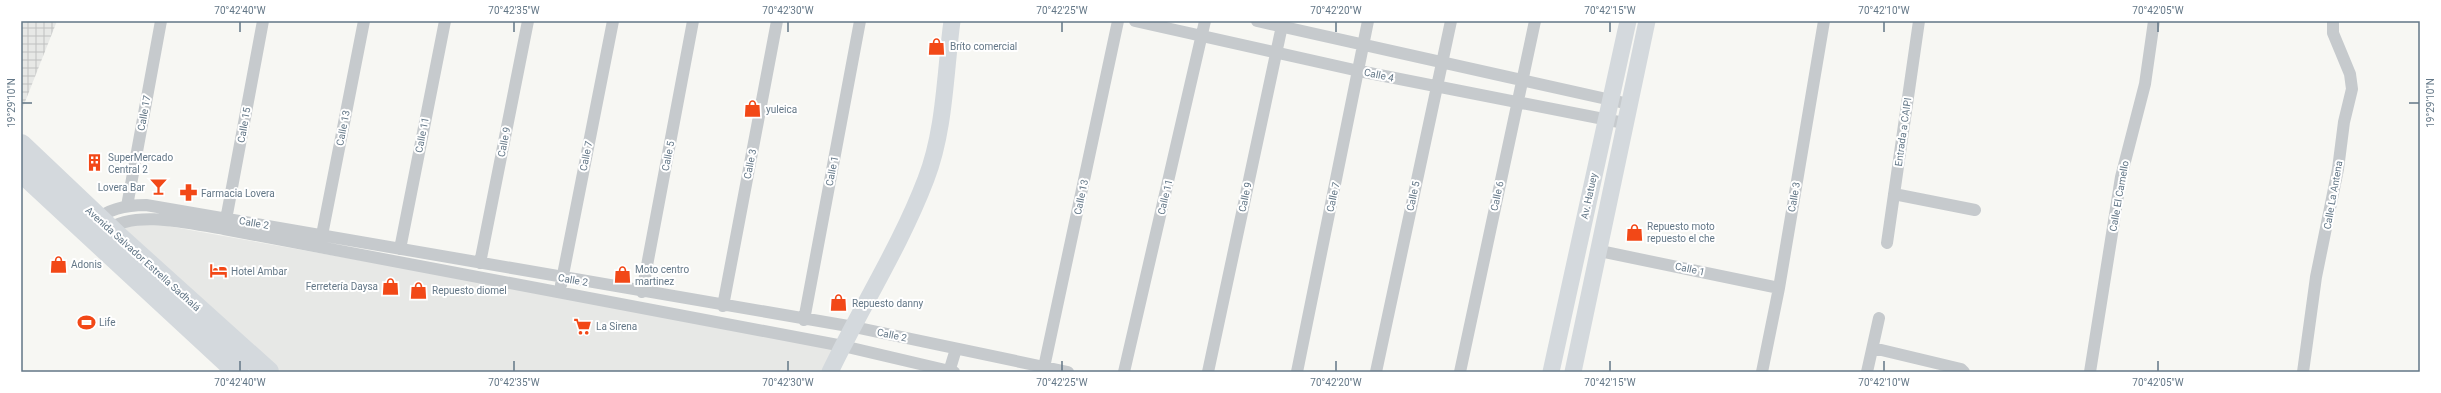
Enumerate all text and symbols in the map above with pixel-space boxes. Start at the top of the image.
text: 70°42'40"W [214,5,266,16]
text: 70°42'35"W [488,5,540,16]
text: 70°42'30"W [762,5,814,16]
text: 70°42'25"W [1036,5,1088,16]
text: 70°42'20"W [1310,5,1362,16]
text: 70°42'15"W [1584,5,1636,16]
text: 70°42'10"W [1858,5,1910,16]
text: 70°42'05"W [2132,5,2184,16]
shop icon: Bríto comercial [927,36,947,56]
place label: Bríto comercial [950,41,1017,52]
street label: Calle 4 [1363,66,1395,84]
text: 19°29'10"N [6,78,17,128]
text: 19°29'10"N [2425,78,2436,128]
street label: Calle 17 [135,94,153,132]
street label: Entrada a CAIPI [1893,97,1913,167]
shop icon: yuleica [743,99,763,119]
place label: yuleica [766,104,797,115]
street label: Calle 15 [235,106,253,144]
street label: Calle 13 [334,109,352,147]
street label: Calle 11 [413,116,431,154]
street label: Calle 9 [496,126,512,158]
street label: Calle 7 [578,140,594,172]
street label: Calle 5 [660,140,676,172]
street label: Calle 3 [742,148,758,180]
place label: SuperMercado Central 2 [108,152,173,175]
building icon: SuperMercado Central 2 [85,153,105,173]
street label: Calle 1 [824,155,840,187]
street label: Calle El Camello [2107,159,2131,232]
street label: Calle La Antena [2322,160,2344,230]
street label: Av. Hatuey [1579,172,1599,220]
bar icon: Lovera Bar [148,177,168,197]
street label: Calle 13 [1072,178,1090,216]
street label: Calle 11 [1156,178,1174,216]
street label: Calle 5 [1404,180,1422,212]
street label: Calle 6 [1488,180,1506,212]
street label: Calle 9 [1236,181,1254,213]
street label: Calle 7 [1324,181,1342,213]
street label: Calle 3 [1786,181,1802,213]
place label: Lovera Bar [98,182,146,193]
pharmacy icon: Farmacia Lovera [178,183,198,203]
place label: Farmacia Lovera [201,188,275,199]
street label: Avenida Salvador Estrella Sadhalá [83,205,203,313]
street label: Calle 2 [238,215,270,231]
place label: Repuesto moto repuesto el che [1647,221,1715,244]
shop icon: Repuesto moto repuesto el che [1624,222,1644,242]
shop icon: Adonis [48,254,68,274]
place label: Adonis [71,259,102,270]
street label: Calle 1 [1674,260,1706,278]
hotel icon: Hotel Ambar [208,261,228,281]
place label: Moto centro martinez [635,264,689,287]
shop icon: Moto centro martinez [612,265,632,285]
place label: Hotel Ambar [231,266,288,277]
street label: Calle 2 [557,272,589,288]
shop icon: Ferretería Daysa [381,276,401,296]
shop icon: Repuesto diomel [409,280,429,300]
place label: Ferretería Daysa [306,281,378,292]
place label: Repuesto diomel [432,285,507,296]
shop icon: Repuesto danny [829,293,849,313]
place label: Repuesto danny [852,298,924,309]
sports icon: Life [76,312,96,332]
supermarket icon: La Sirena [573,316,593,336]
place label: Life [99,317,115,328]
place label: La Sirena [596,321,637,332]
street label: Calle 2 [876,326,908,344]
text: 70°42'40"W [214,377,266,388]
text: 70°42'35"W [488,377,540,388]
text: 70°42'30"W [762,377,814,388]
text: 70°42'25"W [1036,377,1088,388]
text: 70°42'20"W [1310,377,1362,388]
text: 70°42'15"W [1584,377,1636,388]
text: 70°42'10"W [1858,377,1910,388]
text: 70°42'05"W [2132,377,2184,388]

